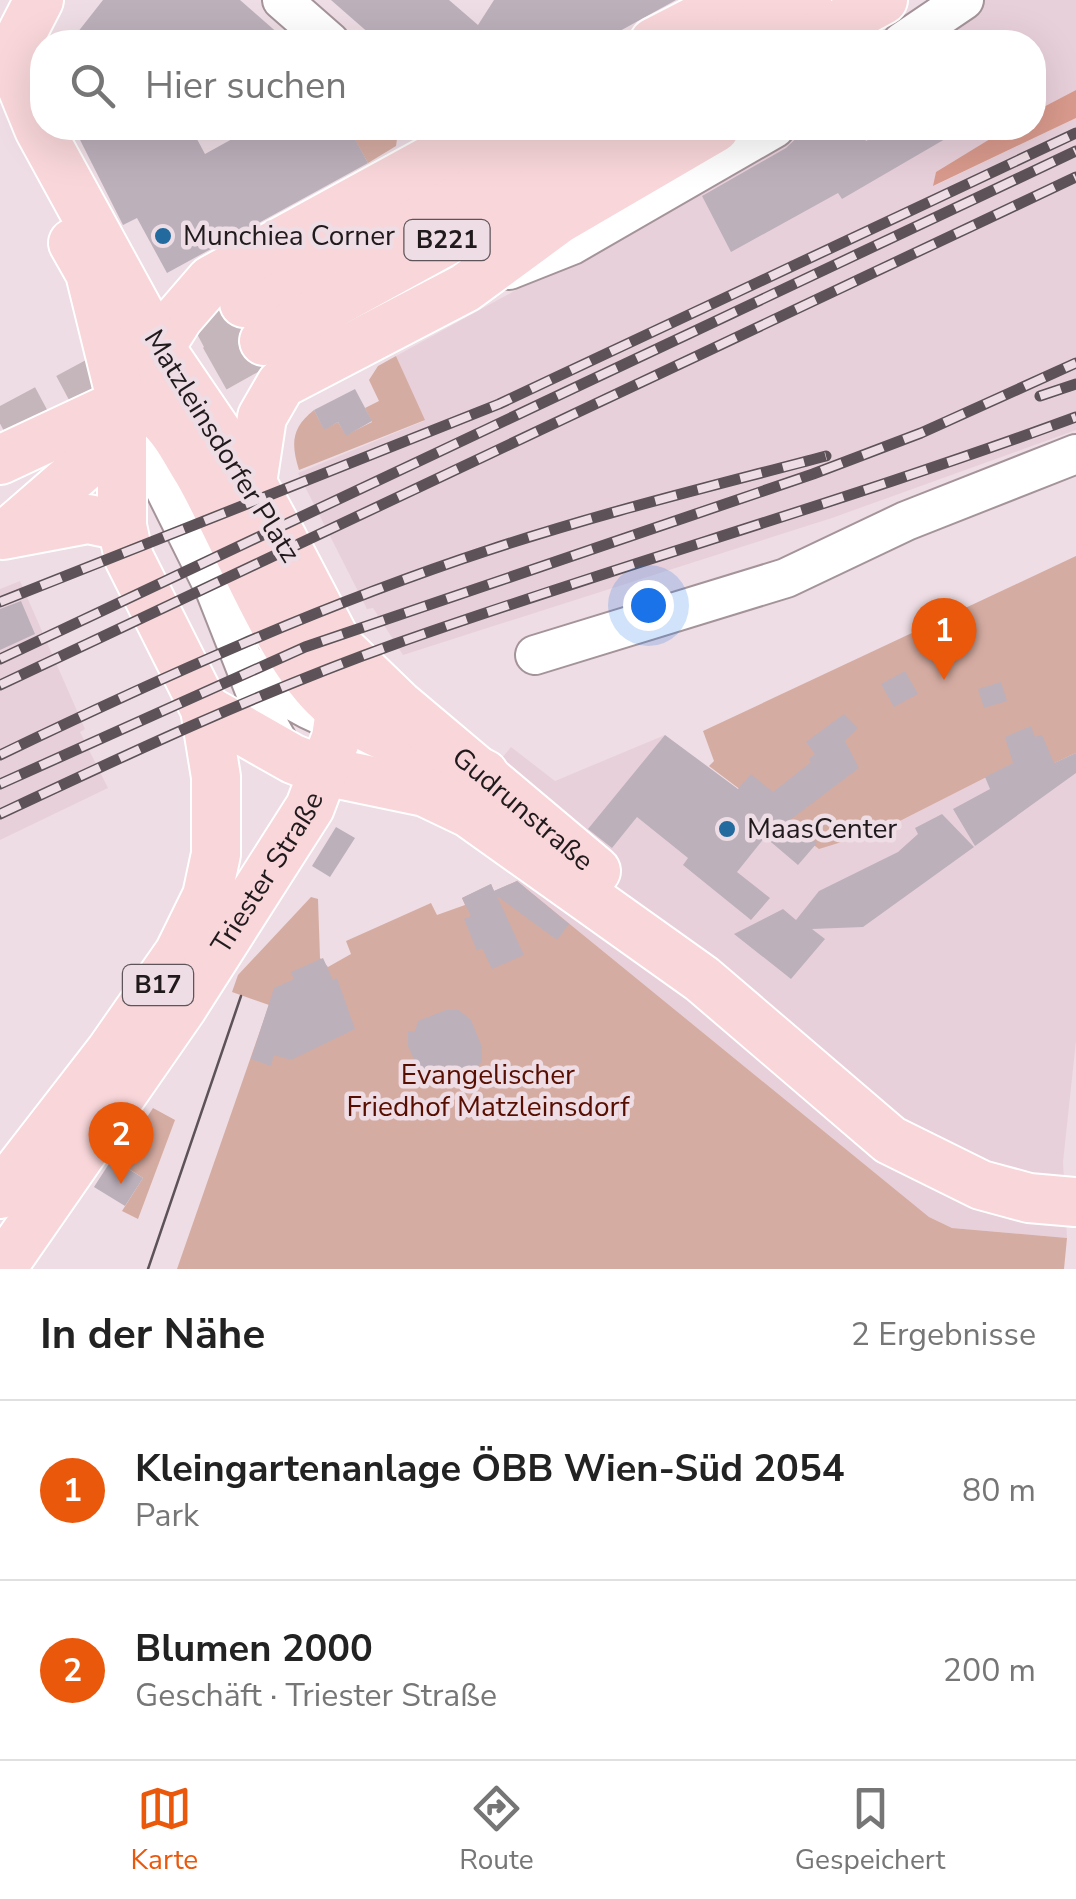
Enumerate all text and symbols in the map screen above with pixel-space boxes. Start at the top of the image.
search box [30,30,1046,140]
icon: search [65,58,120,113]
text: Hier suchen [145,60,347,111]
place label: Munchiea Corner [183,217,395,255]
road number: B221 [404,220,490,260]
marker: Munchiea Corner [152,225,174,247]
street label: Matzleinsdorfer Platz [135,322,309,570]
your location [623,580,674,631]
pin: 1 [912,598,976,680]
street label: Gudrunstraße [444,738,601,880]
street label: Triester Straße [202,787,333,961]
place label: MaasCenter [747,810,897,848]
marker: MaasCenter [716,818,738,840]
road number: B17 [123,965,193,1005]
park label: Evangelischer Friedhof Matzleinsdorf [346,1056,630,1126]
pin: 2 [88,1102,154,1184]
text: In der Nähe [40,1306,265,1363]
text: 2 Ergebnisse [851,1313,1036,1356]
text: Kleingartenanlage ÖBB Wien-Süd 2054 [135,1443,845,1494]
text: 1 [63,1469,82,1512]
text: 80 m [962,1469,1036,1512]
text: Park [135,1494,199,1537]
text: Blumen 2000 [135,1623,373,1674]
text: 2 [63,1649,82,1692]
text: 200 m [943,1649,1036,1692]
text: Geschäft · Triester Straße [135,1674,497,1717]
tab: Karte [131,1781,198,1879]
tab: Route [459,1781,534,1879]
tab: Gespeichert [795,1781,945,1879]

